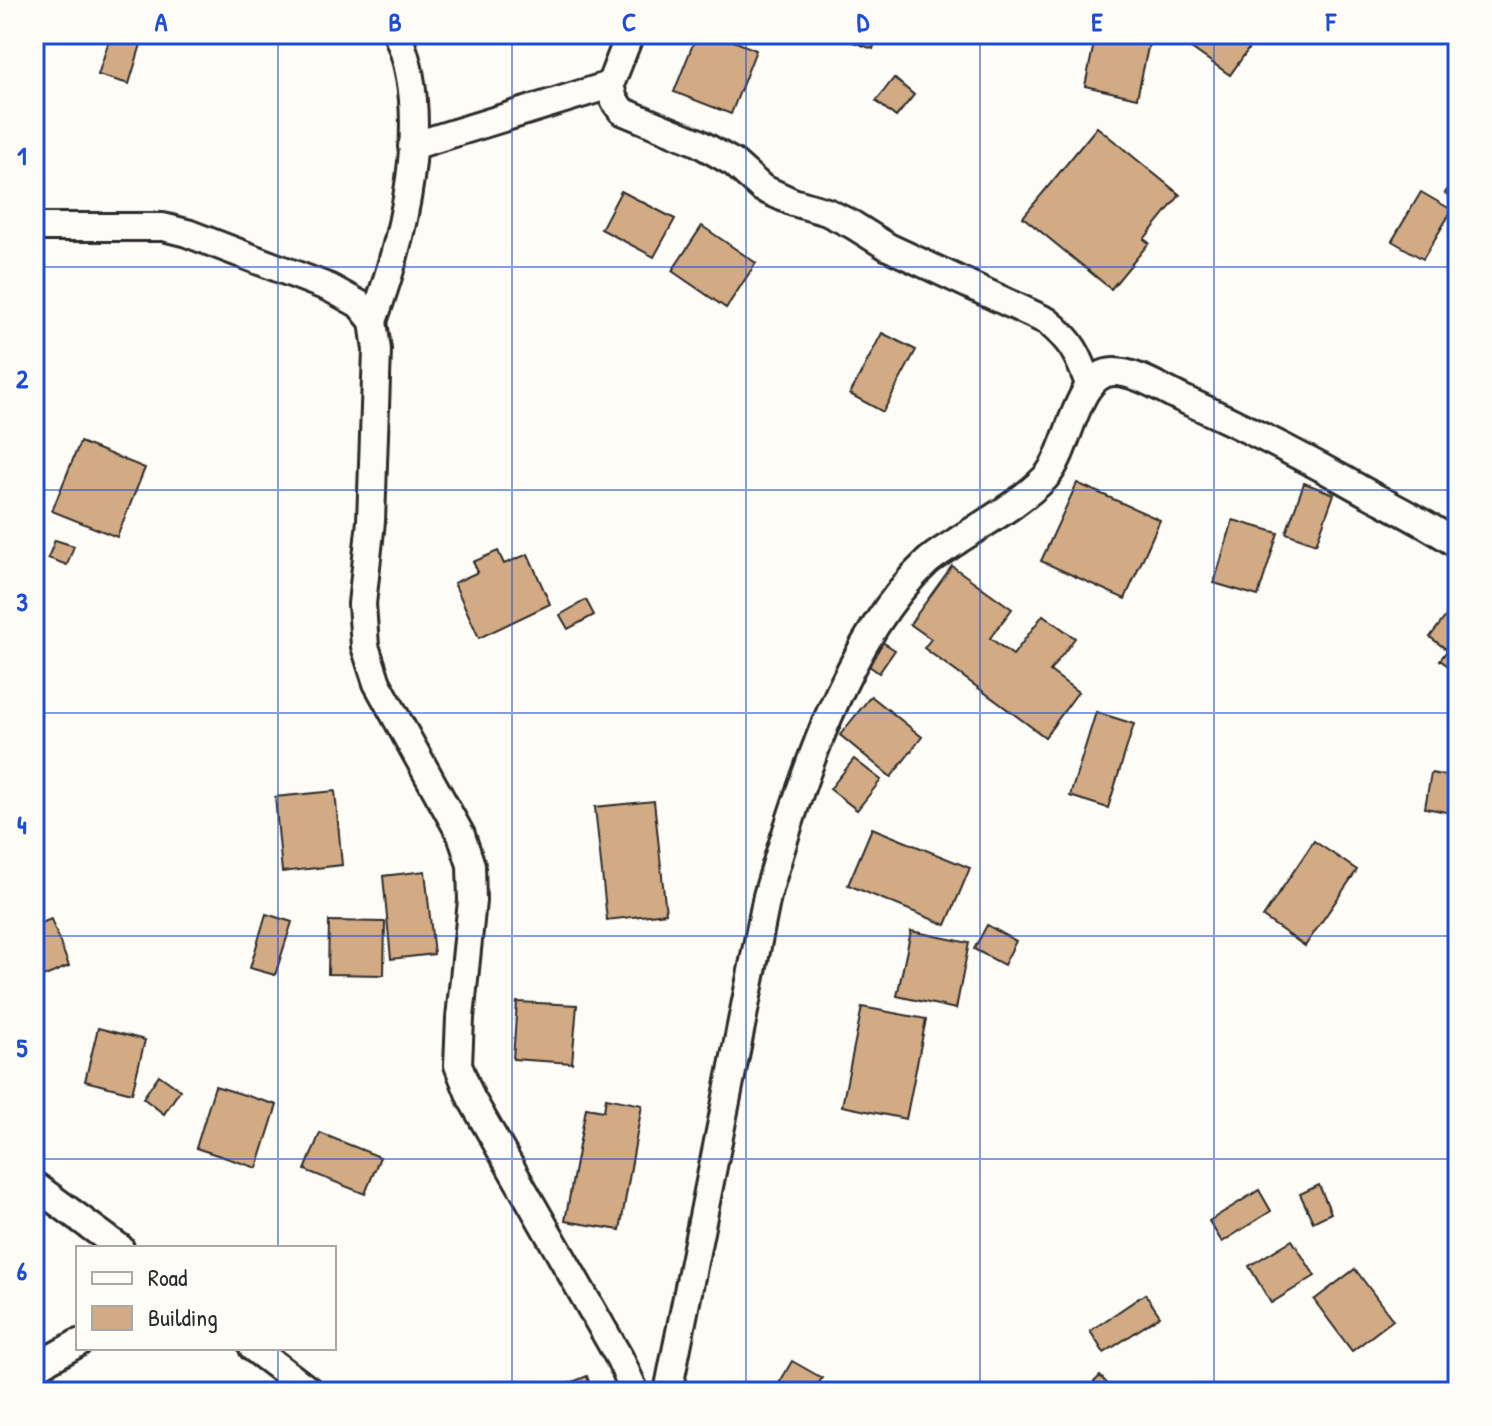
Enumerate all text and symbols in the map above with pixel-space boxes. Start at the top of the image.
text: A [155,4,168,39]
text: B [388,4,402,39]
text: C [622,4,636,39]
text: D [857,4,870,39]
text: E [1091,4,1103,39]
text: F [1325,4,1337,39]
text: 1 [17,138,27,173]
text: 2 [16,361,29,396]
text: 3 [16,584,28,619]
text: 4 [17,807,27,842]
text: 5 [17,1030,28,1065]
legend [76,1246,336,1350]
text: 6 [17,1253,28,1288]
text: Road [148,1261,187,1293]
text: Building [148,1301,218,1333]

